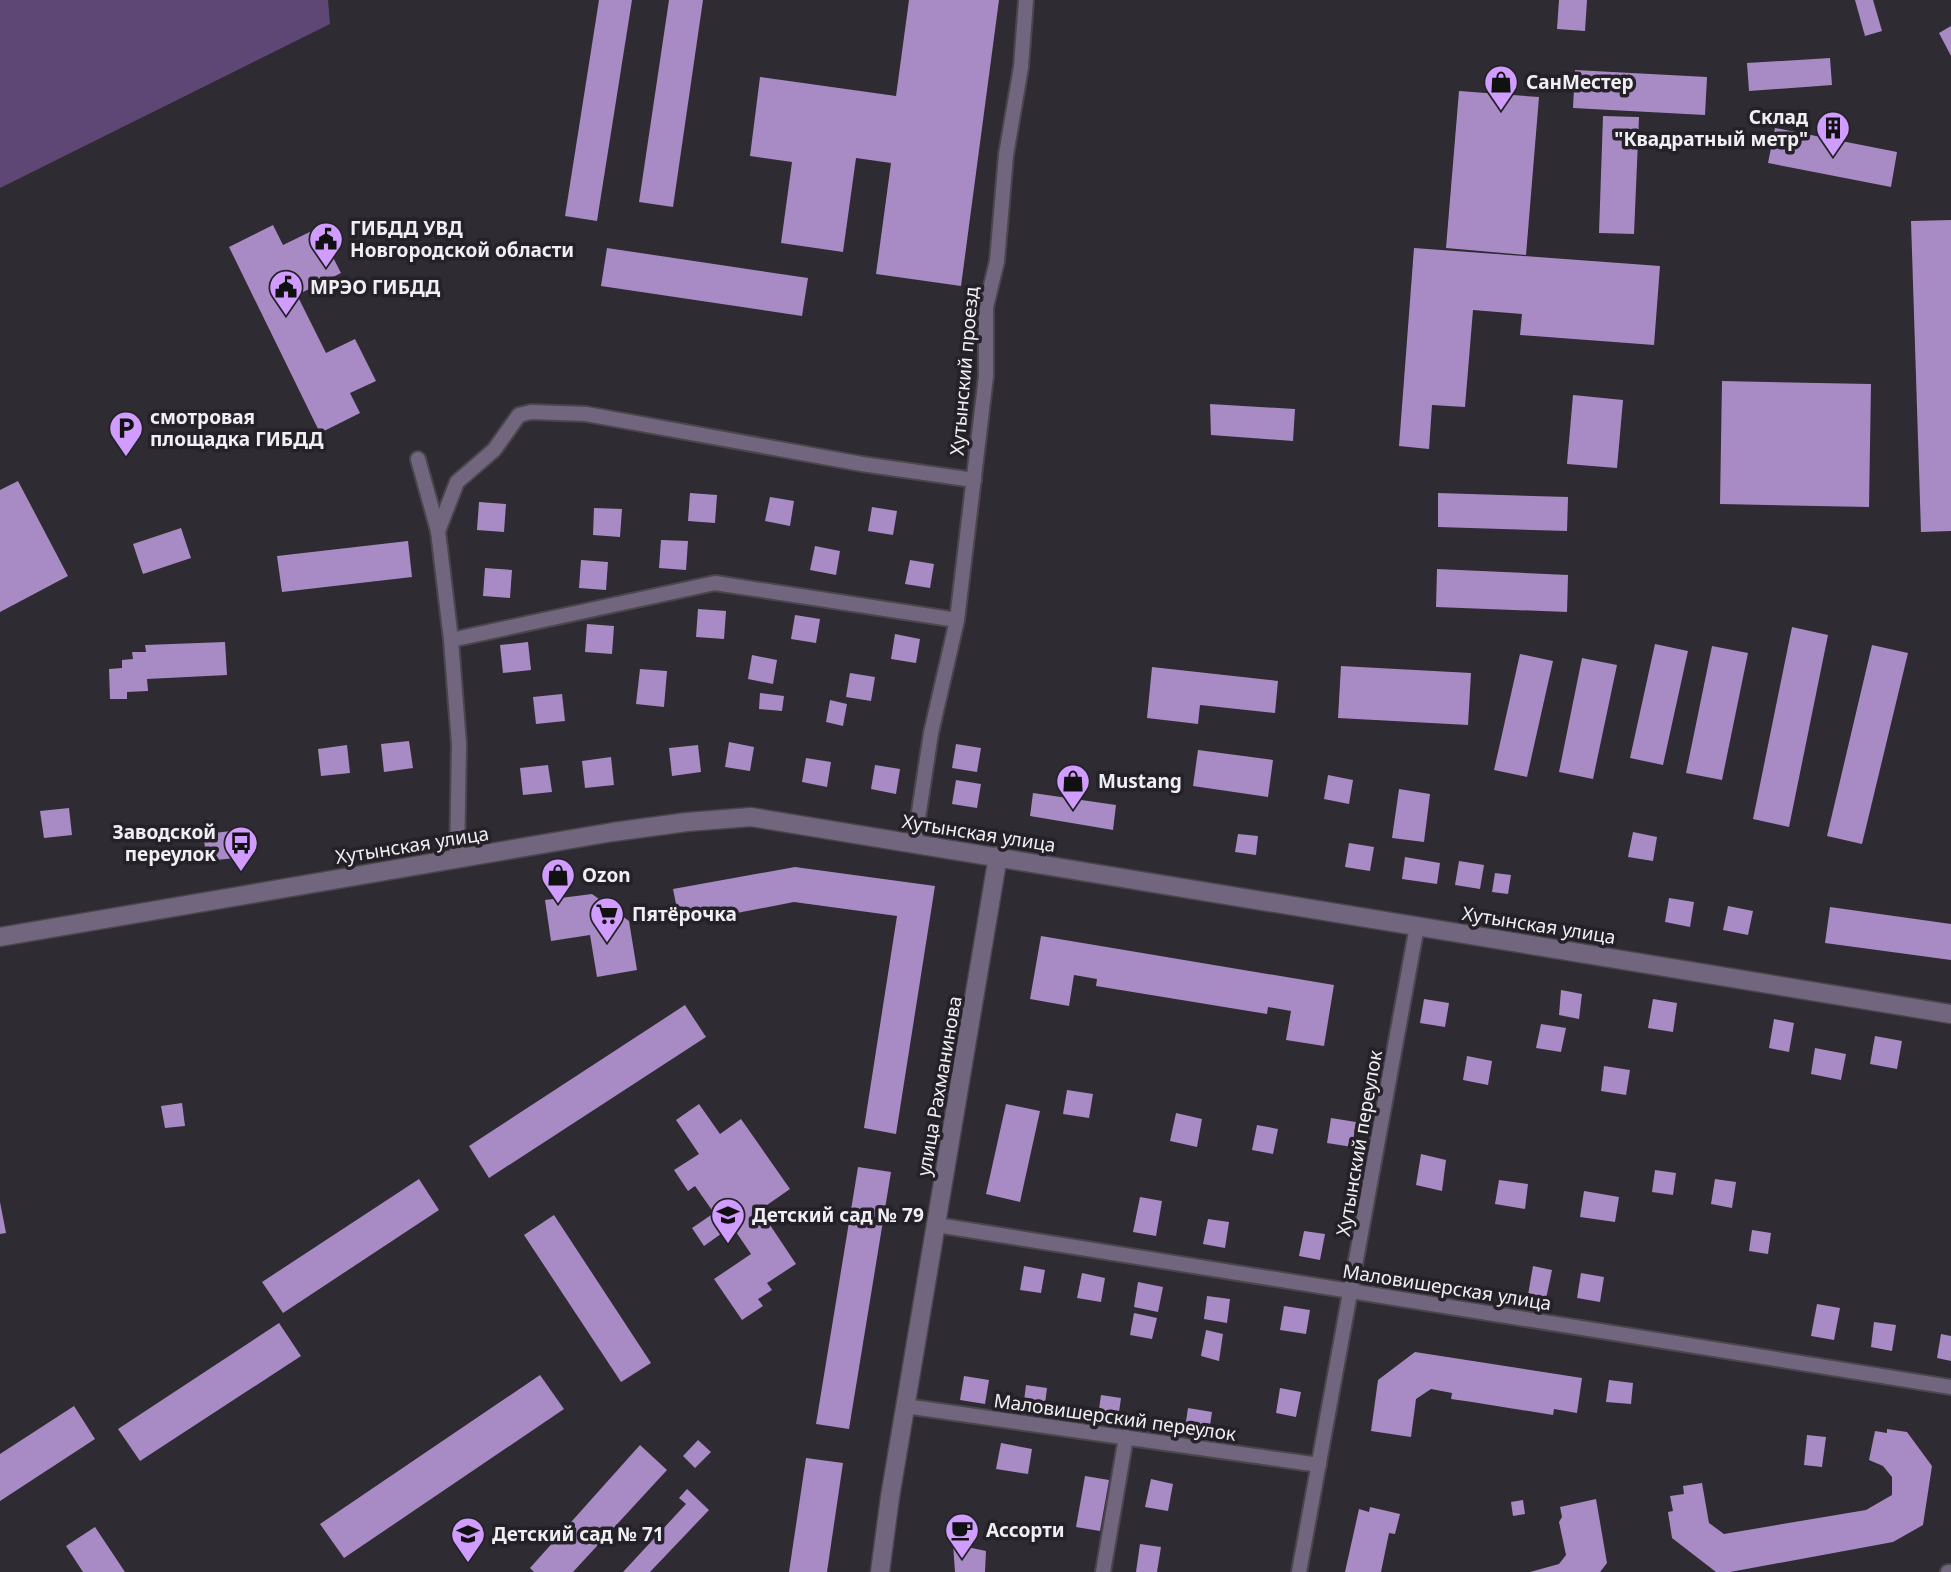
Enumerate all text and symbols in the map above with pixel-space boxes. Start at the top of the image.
shop icon: СанМестер [1482,63,1520,112]
place label: СанМестер [1526,69,1634,95]
place label: Склад "Квадратный метр" [1614,104,1808,152]
building icon: Склад "Квадратный метр" [1814,109,1852,158]
place label: ГИБДД УВД Новгородской области [350,215,574,263]
public building icon: ГИБДД УВД Новгородской области [307,220,345,269]
public building icon: МРЭО ГИБДД [267,268,305,317]
place label: МРЭО ГИБДД [310,274,440,300]
street label: Хутынский проезд [944,285,984,456]
place label: смотровая площадка ГИБДД [150,404,324,452]
parking icon: смотровая площадка ГИБДД [107,409,145,458]
shop icon: Mustang [1054,762,1092,811]
place label: Mustang [1098,768,1182,794]
street label: Хутынская улица [900,808,1058,858]
place label: Заводской переулок [112,819,216,867]
street label: Хутынская улица [333,820,491,870]
bus stop icon: Заводской переулок [222,824,260,873]
shop icon: Ozon [539,856,577,905]
place label: Ozon [582,862,631,888]
supermarket icon: Пятёрочка [588,895,626,944]
street label: Хутынская улица [1460,900,1618,950]
place label: Пятёрочка [632,901,737,927]
street label: улица Рахманинова [910,994,968,1178]
street label: Хутынский переулок [1330,1048,1388,1238]
school or university icon: Детский сад № 79 [709,1196,747,1245]
place label: Детский сад № 79 [752,1202,924,1228]
street label: Маловишерская улица [1341,1258,1553,1316]
street label: Маловишерский переулок [992,1387,1238,1447]
cafe icon: Ассорти [943,1511,981,1560]
school or university icon: Детский сад № 71 [449,1515,487,1564]
place label: Ассорти [986,1517,1065,1543]
place label: Детский сад № 71 [492,1521,664,1547]

